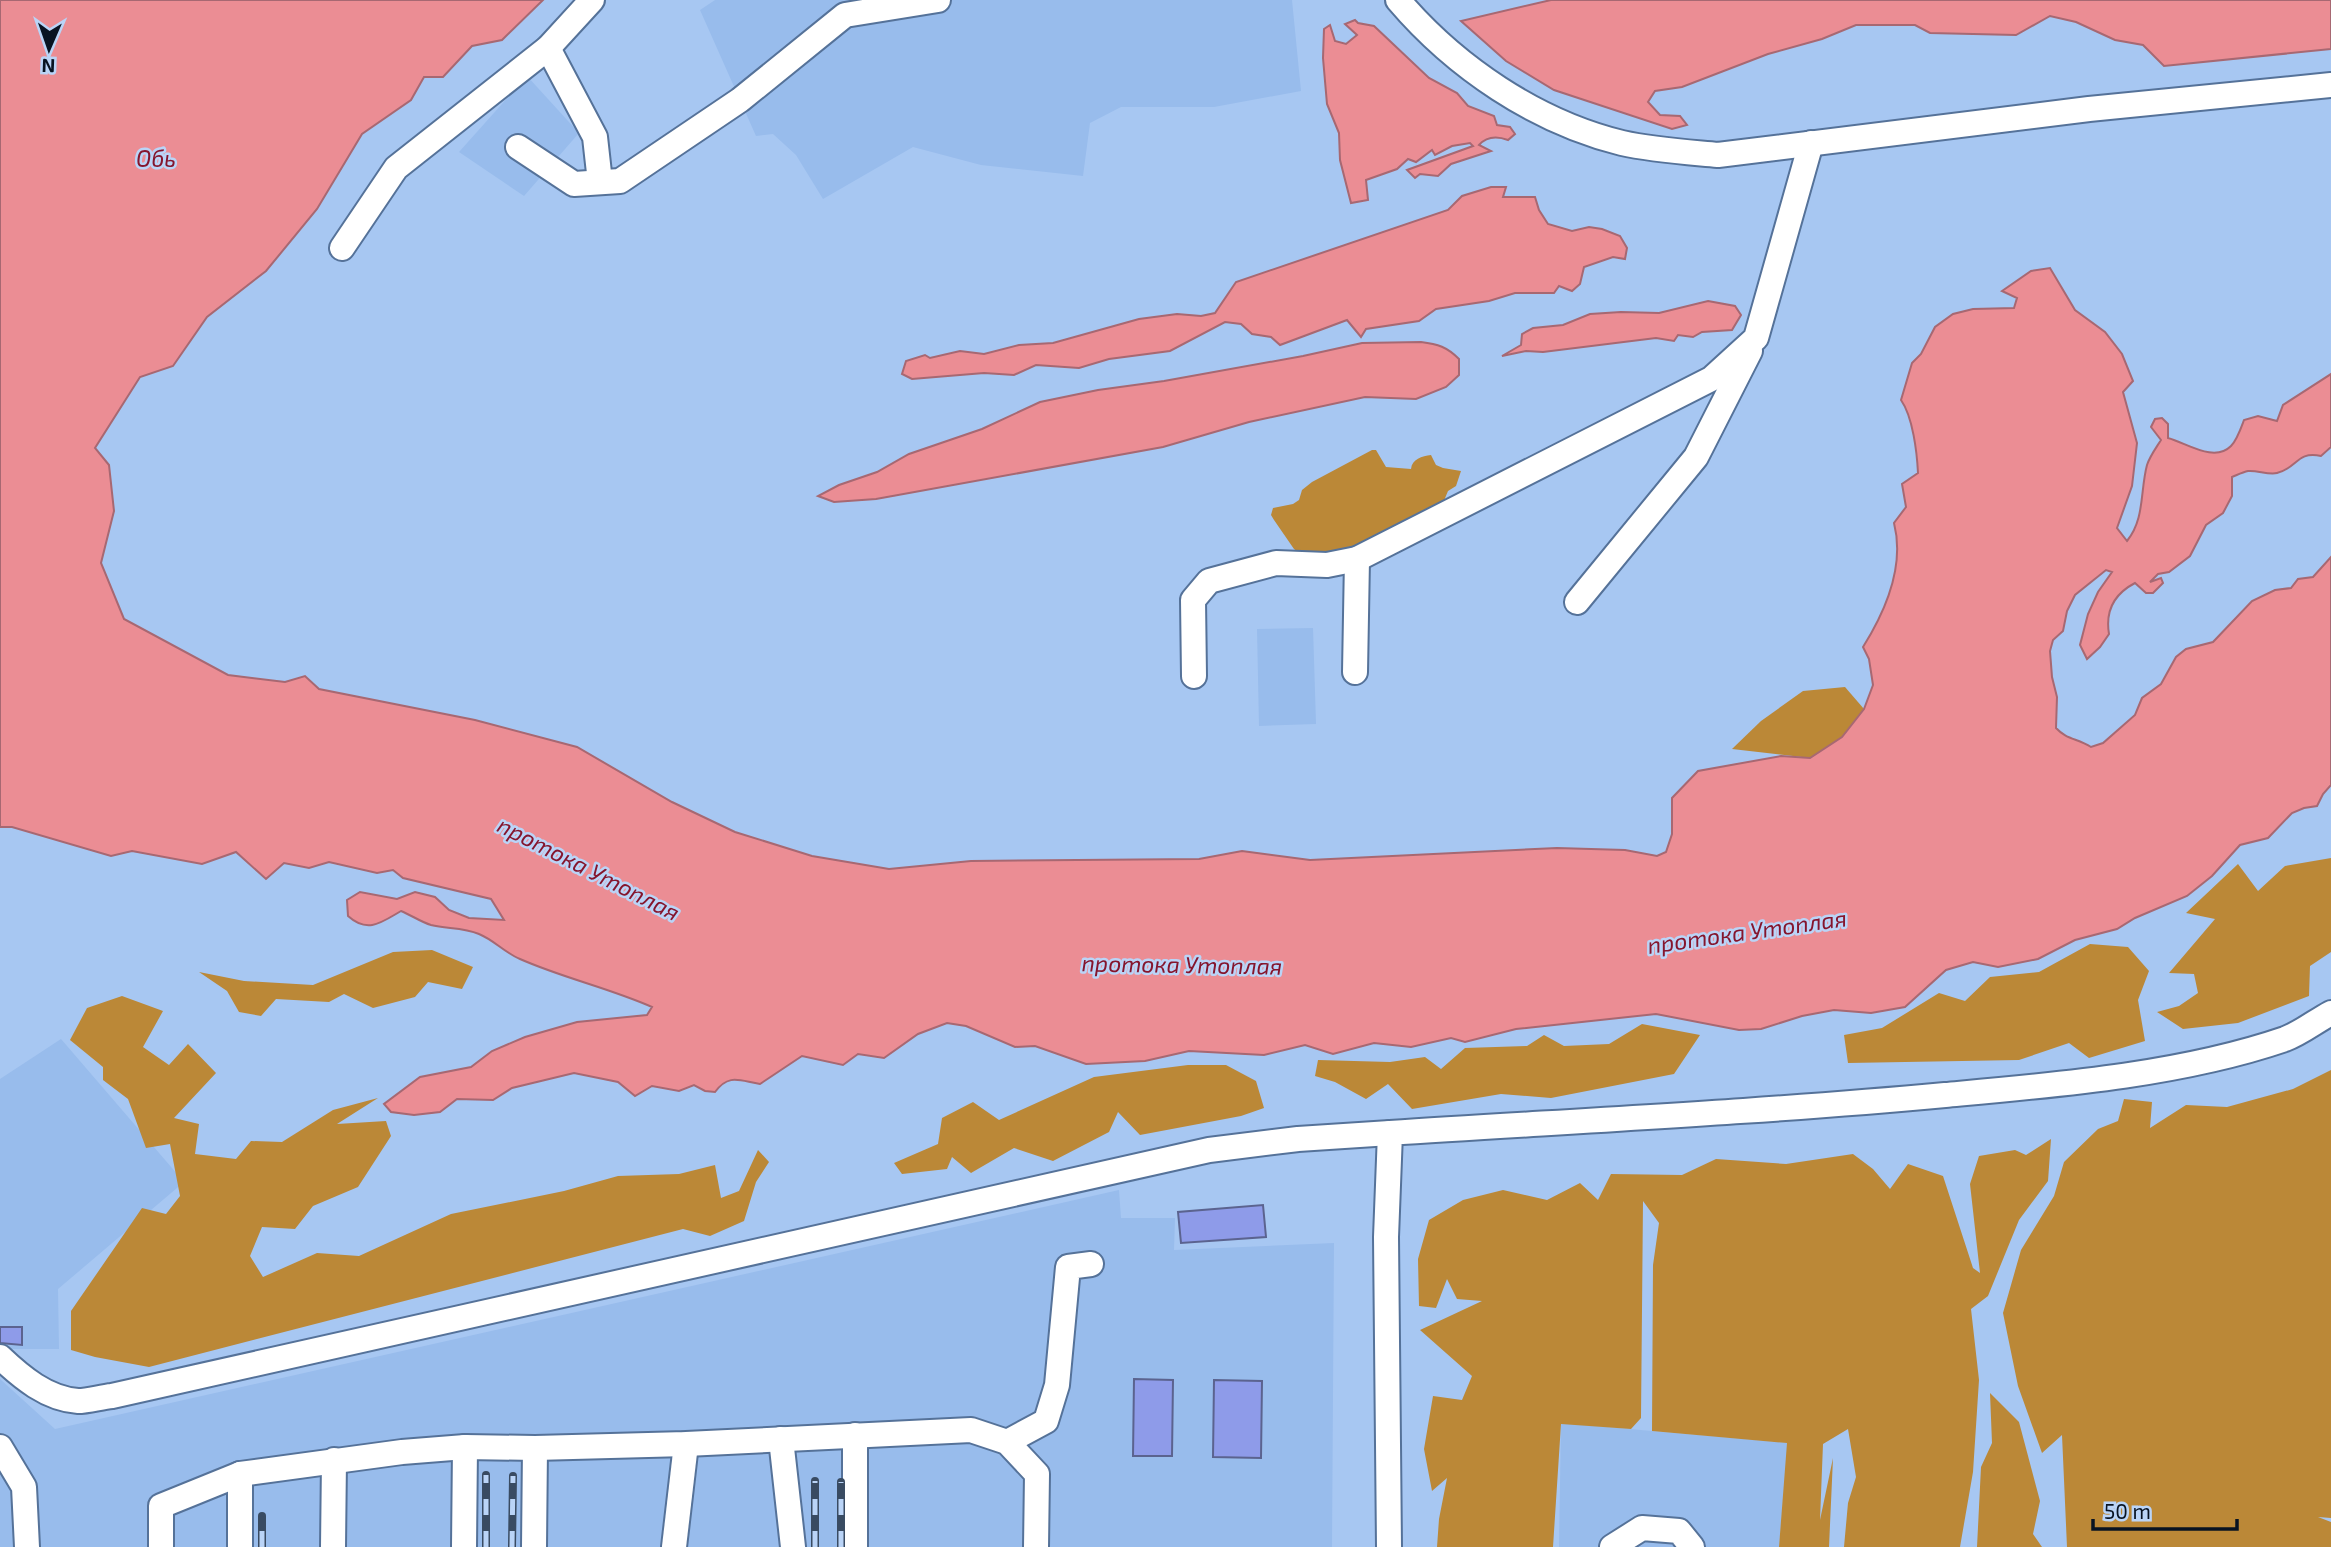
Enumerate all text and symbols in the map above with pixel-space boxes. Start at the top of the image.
north arrow [14,14,84,84]
text: N [41,55,56,78]
water label: Обь [136,144,176,172]
water label: протока Утоплая [493,810,685,926]
water label: протока Утоплая [1646,903,1848,959]
water label: протока Утоплая [1081,948,1283,980]
scale bar [2093,1488,2236,1532]
text: 50 m [2104,1498,2151,1523]

